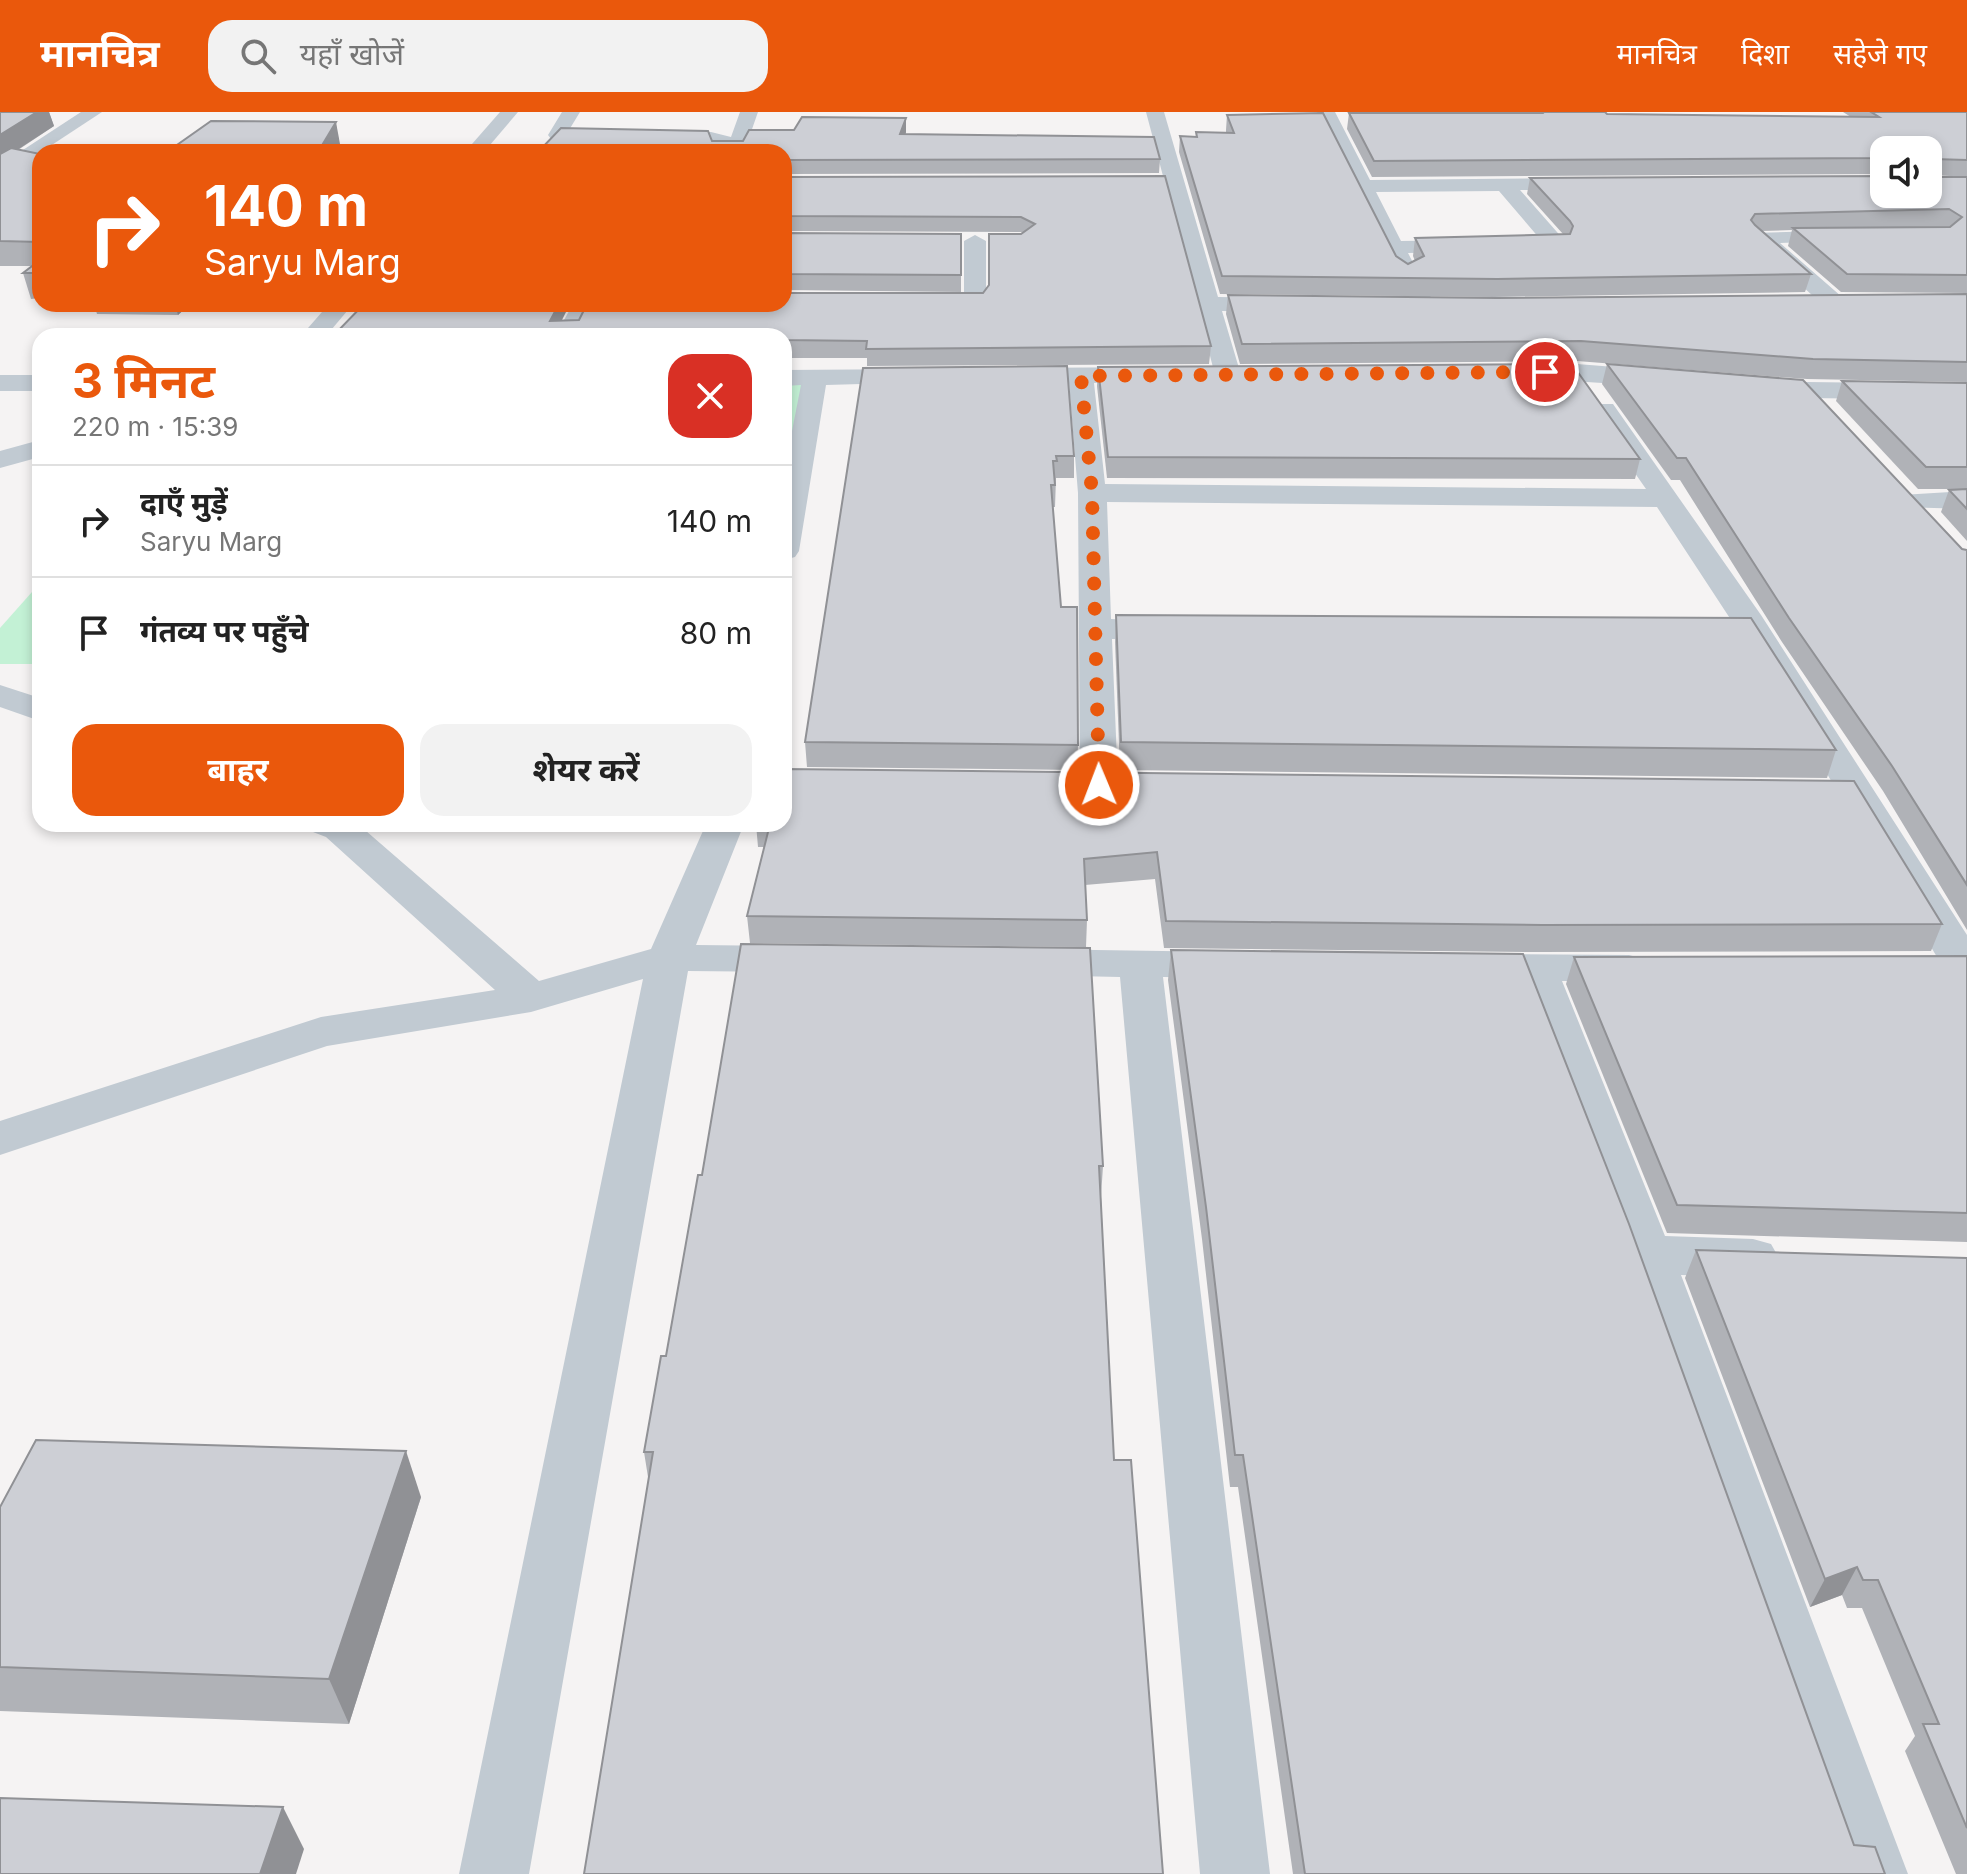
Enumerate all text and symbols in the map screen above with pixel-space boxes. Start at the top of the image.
search box [208,20,768,92]
text: मानचित्र [40,30,160,76]
icon: search [236,34,280,78]
text: यहाँ खोजें [300,36,404,72]
text: मानचित्र [1617,37,1697,71]
text: दिशा [1741,37,1789,71]
text: सहेजे गए [1833,37,1927,71]
map controls [1870,136,1942,208]
button: sound [1870,136,1942,208]
text: 140 m [204,172,368,240]
icon: right [72,176,176,280]
text: Saryu Marg [204,240,401,284]
pin [1511,338,1579,406]
icon: arrive [1523,350,1567,394]
text: 3 मिनट [72,351,215,410]
button: close [668,354,752,438]
text: 220 m · 15:39 [72,411,238,442]
text: दाएँ मुड़ें [140,485,228,521]
icon: right [72,499,116,543]
text: 140 m [667,503,752,539]
text: Saryu Marg [140,526,282,557]
icon: arrive [72,611,116,655]
text: गंतव्य पर पहुँचे [140,613,308,649]
text: 80 m [680,615,752,651]
button: बाहर [72,724,404,816]
button: शेयर करें [420,724,752,816]
position arrow [1057,743,1141,827]

